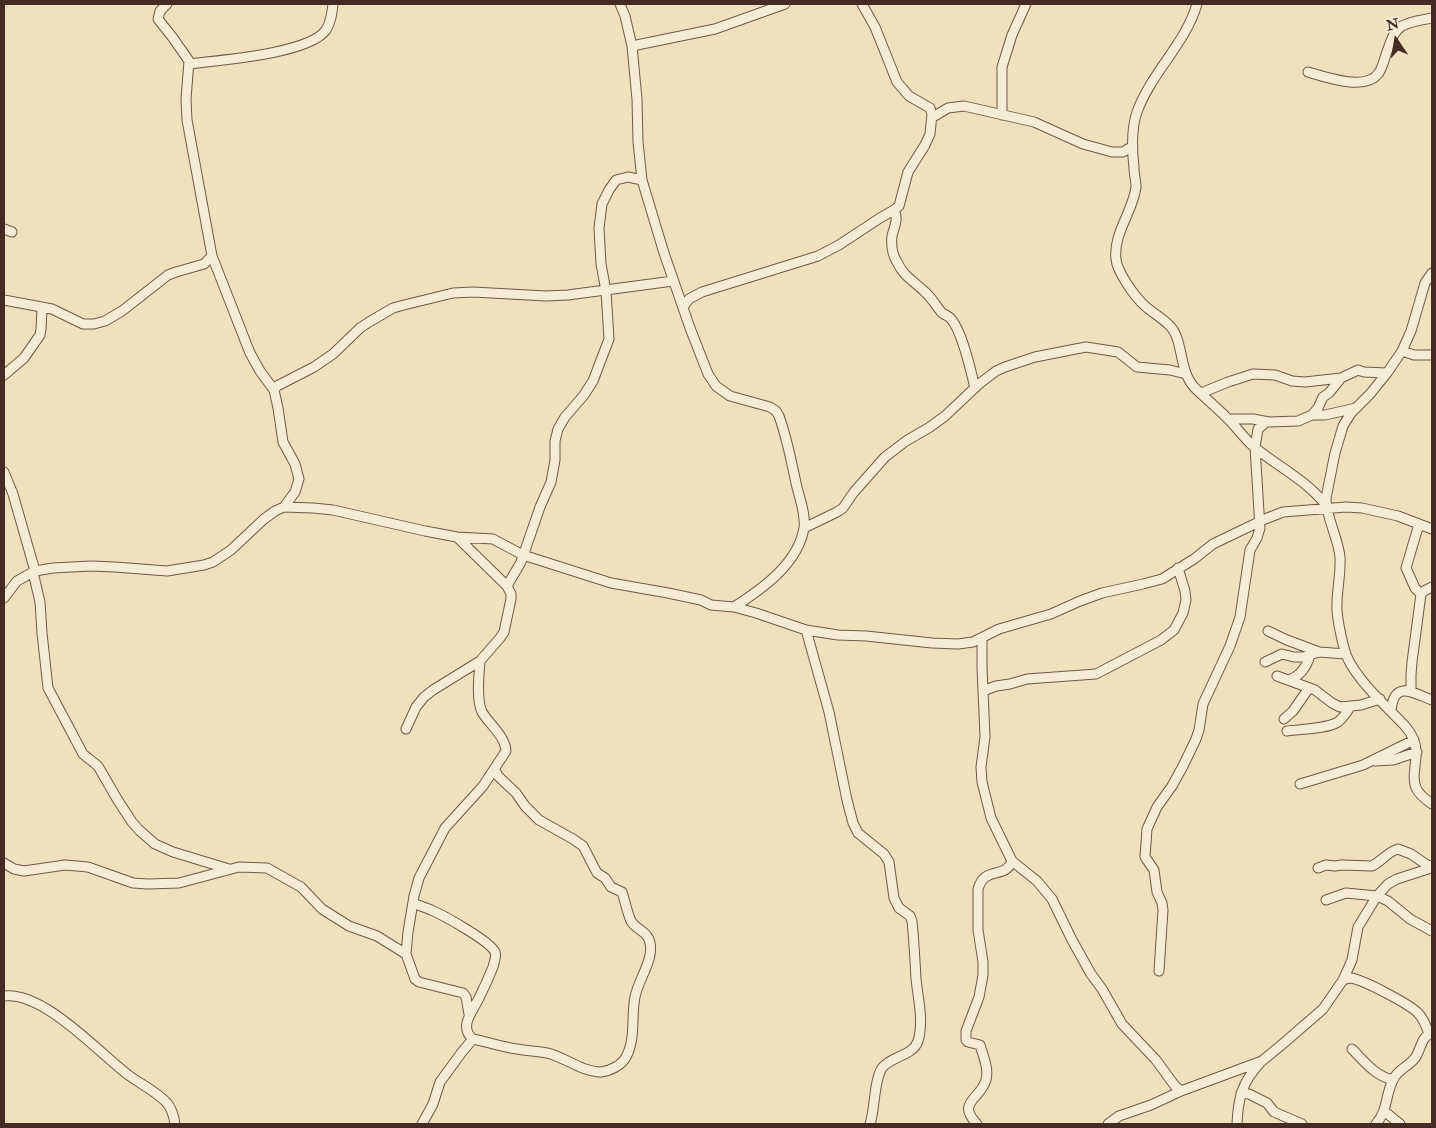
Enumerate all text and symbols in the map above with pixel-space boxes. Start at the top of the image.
north arrow [1371,15,1421,65]
text: N [1385,15,1401,34]

